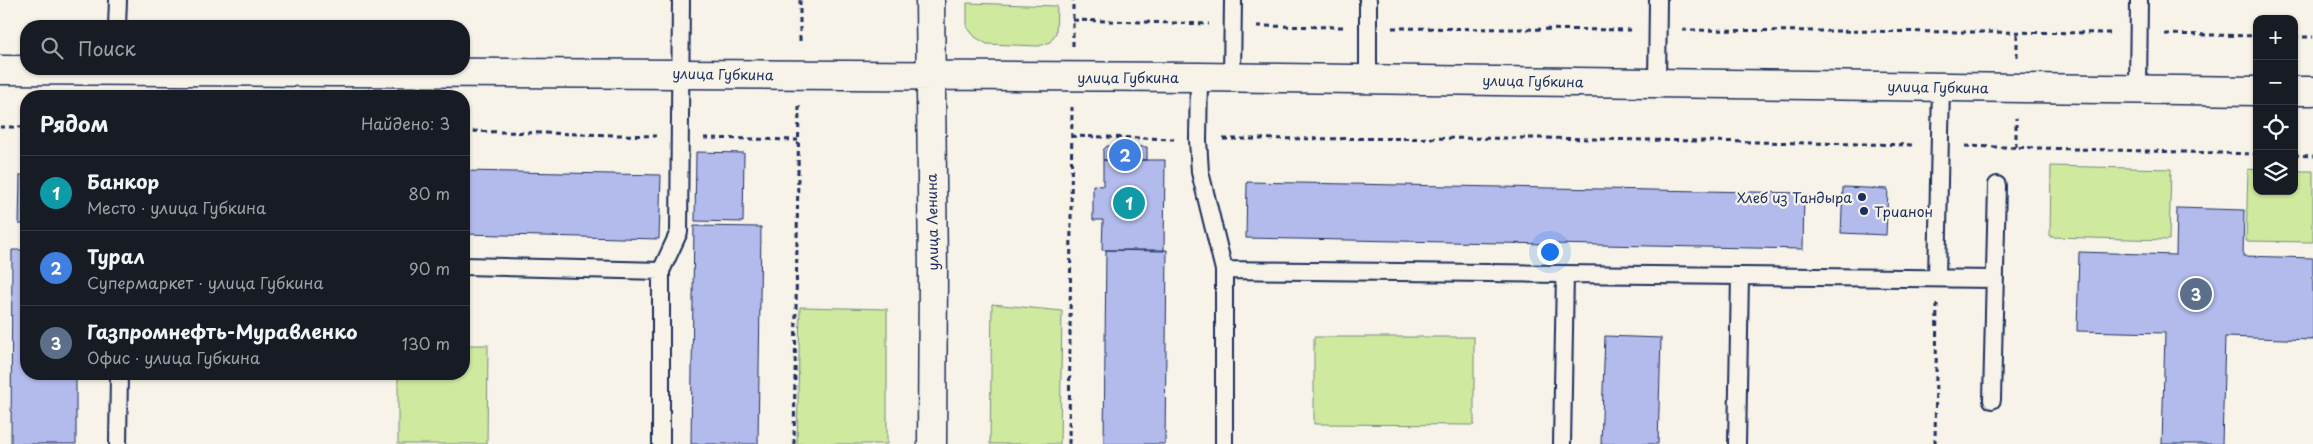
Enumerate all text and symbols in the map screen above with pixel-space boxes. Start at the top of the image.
map controls [2253,15,2298,195]
button: + [2253,15,2298,60]
search box [20,20,470,75]
icon: search [38,34,66,62]
text: Поиск [78,34,136,62]
button: − [2253,60,2298,105]
street label: улица Губкина [672,63,774,85]
street label: улица Губкина [1077,67,1179,88]
street label: улица Губкина [1482,70,1584,92]
street label: улица Губкина [1887,76,1989,98]
button: locate [2253,105,2298,150]
text: Рядом [40,107,108,139]
text: Найдено: 3 [361,111,450,135]
pin: 2 [1109,136,1141,174]
button: layers [2253,150,2298,195]
text: Банкор [87,167,159,195]
street label: улица Ленина [921,173,943,271]
text: 1 [52,181,60,205]
text: 80 m [408,181,450,205]
pin: 1 [1113,184,1145,222]
place label: Хлеб из Тандыра [1737,187,1852,208]
marker: Хлеб из Тандыра [1856,191,1868,203]
text: Место · улица Губкина [87,195,266,219]
place label: Трианон [1874,201,1933,222]
marker: Трианон [1858,205,1870,217]
your location [1537,239,1563,265]
text: Турал [87,242,144,270]
text: 2 [50,256,62,280]
text: 90 m [409,256,450,280]
text: Супермаркет · улица Губкина [87,270,324,294]
pin: 3 [2180,275,2212,313]
text: Газпромнефть-Муравленко [87,317,357,345]
text: 3 [51,331,61,355]
text: 130 m [402,331,450,355]
text: Офис · улица Губкина [87,345,260,369]

